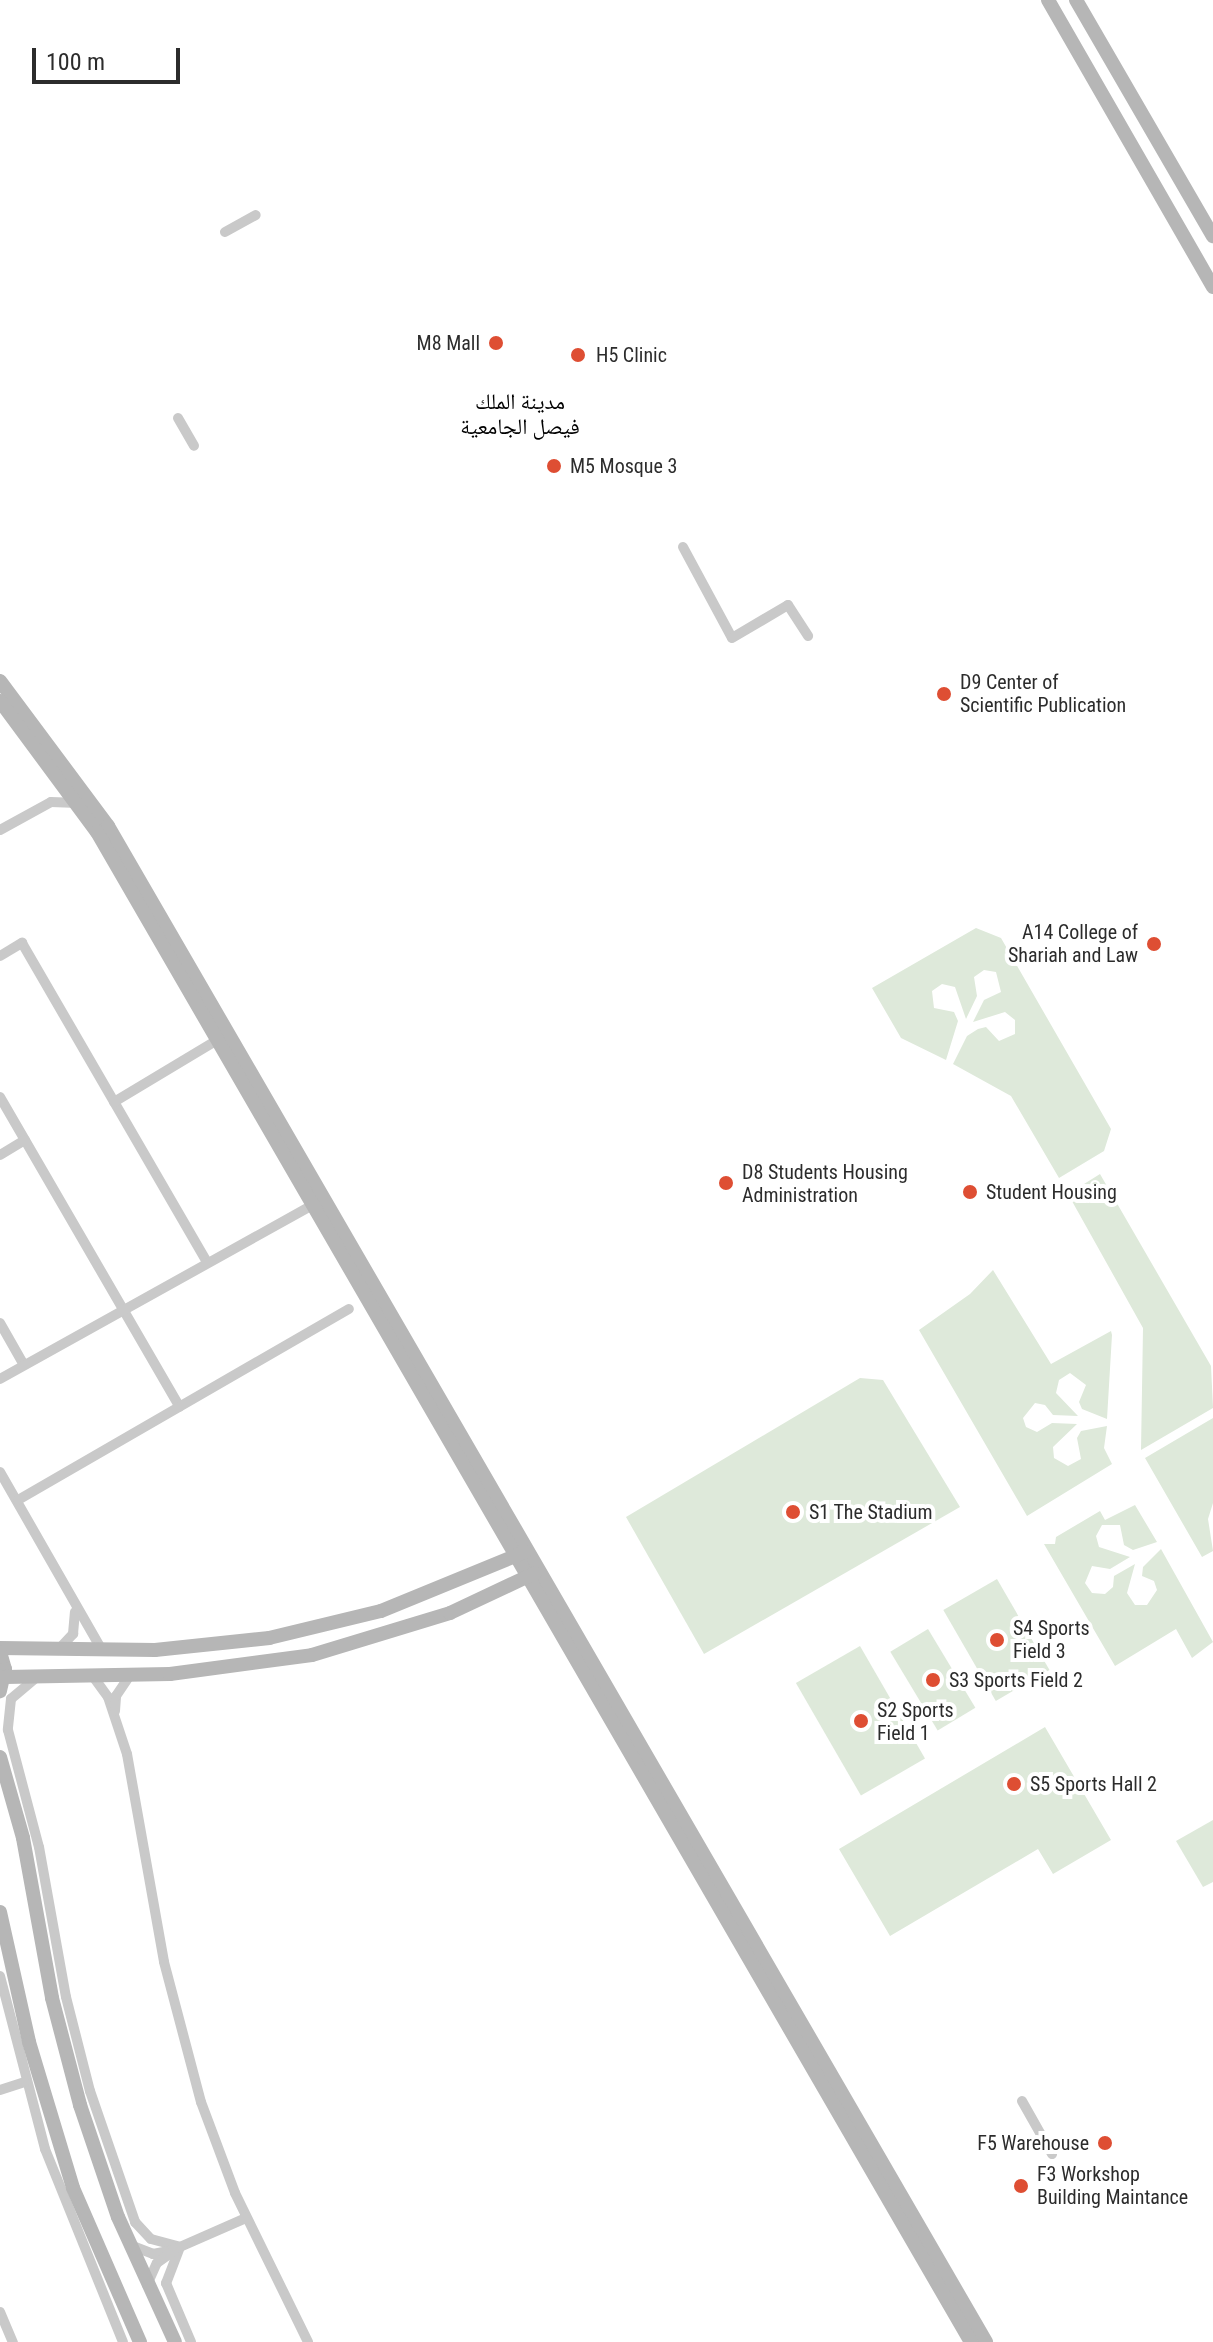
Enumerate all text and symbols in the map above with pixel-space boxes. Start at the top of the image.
scale bar [36,32,184,82]
text: 100 m [46,48,105,76]
place label: M8 Mall [417,331,480,355]
marker: M8 Mall [487,334,505,352]
place label: H5 Clinic [596,343,667,367]
marker: H5 Clinic [567,344,589,366]
district label: مدينة الملك فيصل الجامعية [460,388,580,440]
place label: M5 Mosque 3 [570,454,677,478]
marker: M5 Mosque 3 [545,457,563,475]
place label: D9 Center of Scientific Publication [960,670,1126,717]
marker: D9 Center of Scientific Publication [935,685,953,703]
place label: A14 College of Shariah and Law [1008,920,1138,967]
marker: A14 College of Shariah and Law [1145,935,1163,953]
place label: D8 Students Housing Administration [742,1160,908,1207]
marker: D8 Students Housing Administration [717,1174,735,1192]
place label: Student Housing [986,1180,1117,1204]
marker: Student Housing [961,1183,979,1201]
place label: S1 The Stadium [809,1500,933,1524]
marker: S1 The Stadium [784,1503,802,1521]
place label: S4 Sports Field 3 [1013,1616,1090,1663]
marker: S4 Sports Field 3 [988,1631,1006,1649]
place label: S3 Sports Field 2 [949,1668,1083,1692]
marker: S3 Sports Field 2 [924,1671,942,1689]
place label: S2 Sports Field 1 [877,1698,954,1745]
marker: S2 Sports Field 1 [852,1712,870,1730]
place label: S5 Sports Hall 2 [1030,1772,1157,1796]
marker: S5 Sports Hall 2 [1005,1775,1023,1793]
place label: F5 Warehouse [977,2131,1089,2155]
marker: F5 Warehouse [1096,2134,1114,2152]
place label: F3 Workshop Building Maintance [1037,2162,1188,2209]
marker: F3 Workshop Building Maintance [1012,2177,1030,2195]

